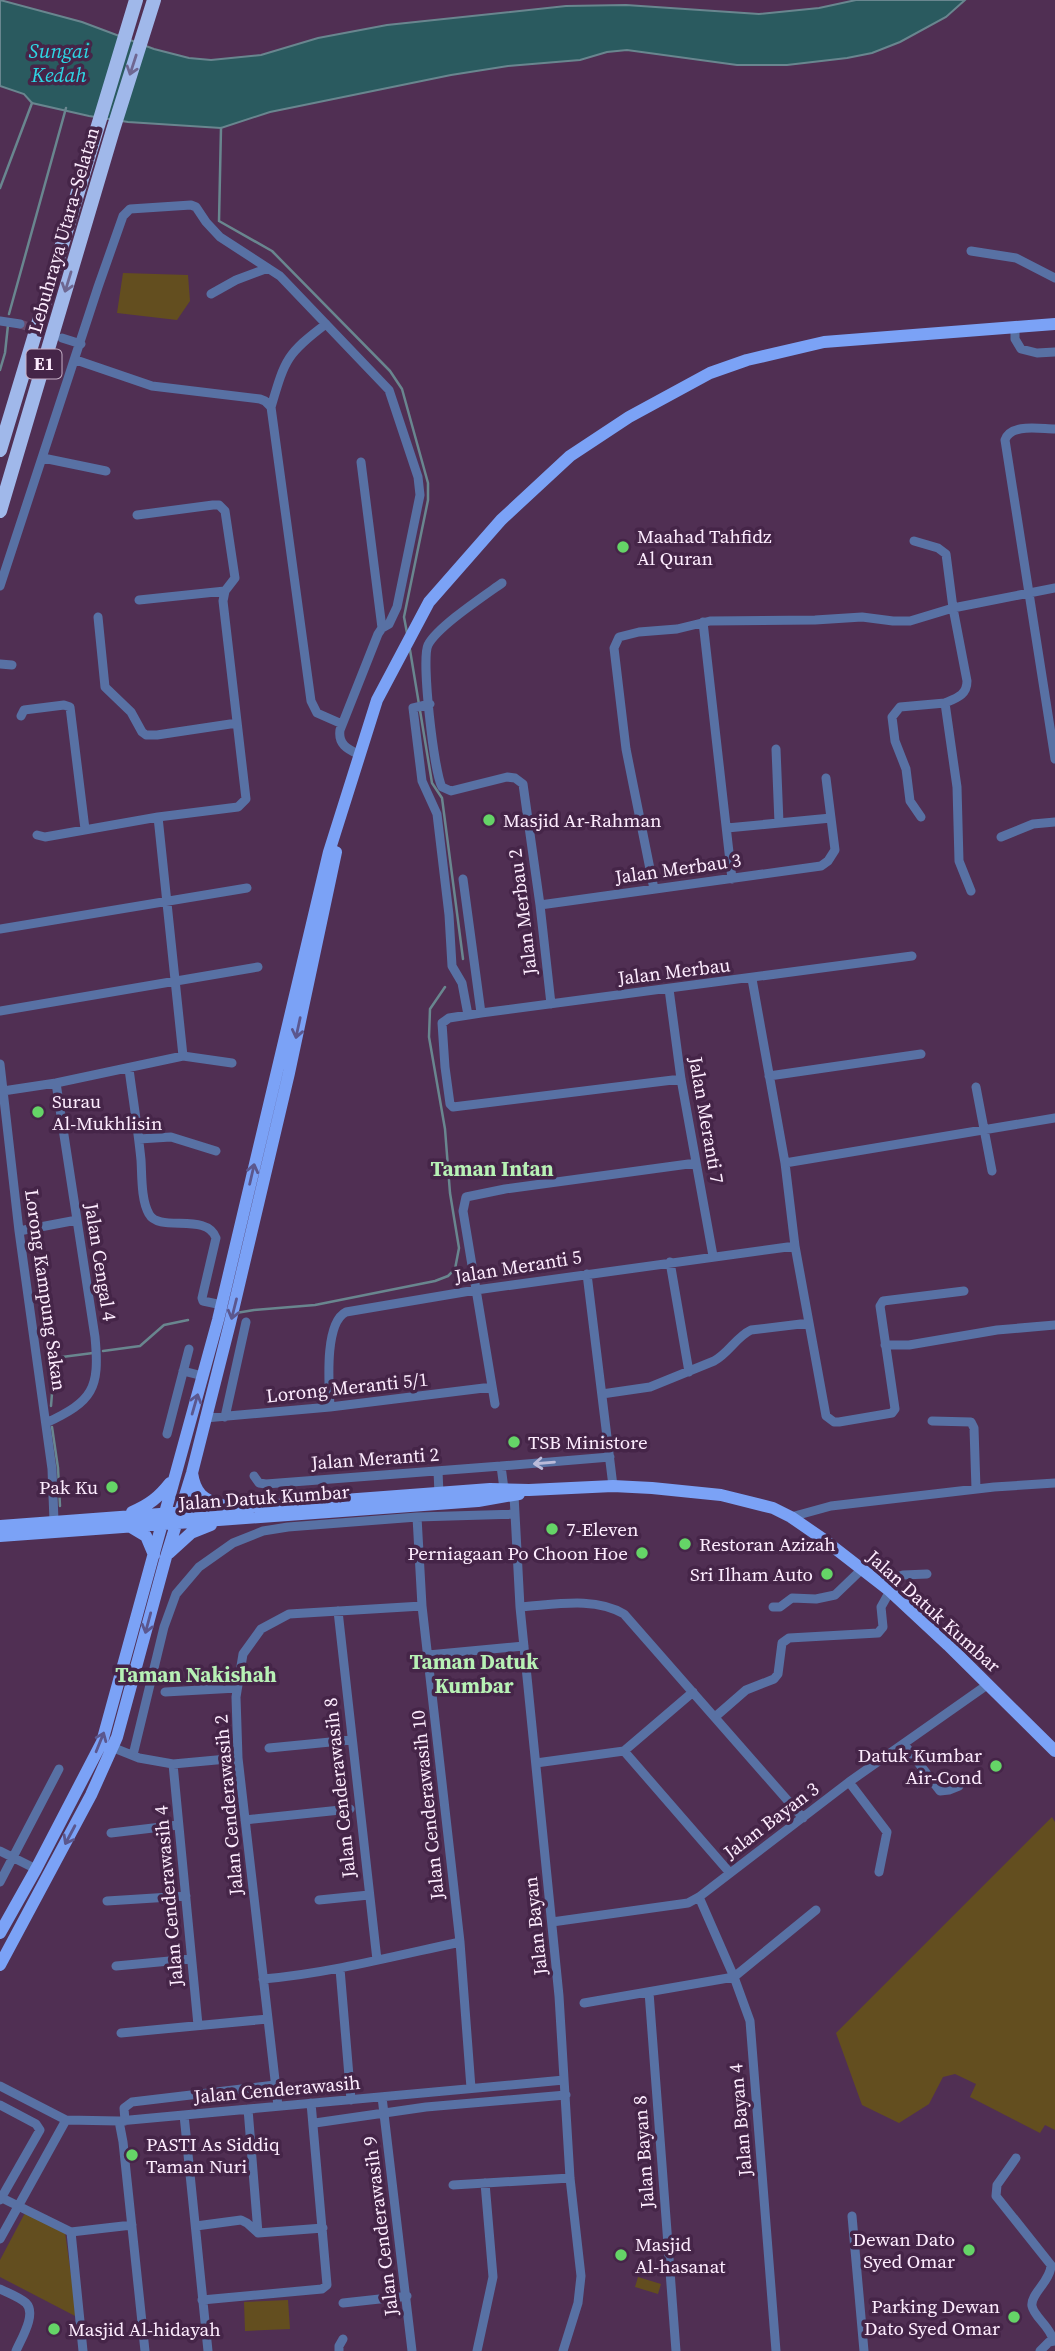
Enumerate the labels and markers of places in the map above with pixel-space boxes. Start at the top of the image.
place label: Maahad Tahfidz Al Quran [637,523,772,571]
marker: Maahad Tahfidz Al Quran [615,539,631,555]
place label: Masjid Ar-Rahman [503,807,661,833]
marker: Masjid Ar-Rahman [481,812,497,828]
place label: Surau Al-Mukhlisin [52,1088,162,1136]
marker: Surau Al-Mukhlisin [30,1104,46,1120]
place label: TSB Ministore [528,1429,648,1455]
marker: TSB Ministore [506,1434,522,1450]
place label: Pak Ku [39,1474,98,1500]
marker: Pak Ku [104,1479,120,1495]
place label: 7-Eleven [566,1516,638,1542]
marker: 7-Eleven [544,1521,560,1537]
place label: Restoran Azizah [699,1531,836,1557]
marker: Restoran Azizah [677,1536,693,1552]
place label: Perniagaan Po Choon Hoe [408,1540,628,1566]
marker: Perniagaan Po Choon Hoe [634,1545,650,1561]
place label: Sri Ilham Auto [690,1561,813,1587]
marker: Sri Ilham Auto [819,1566,835,1582]
place label: Datuk Kumbar Air-Cond [858,1742,982,1790]
marker: Datuk Kumbar Air-Cond [988,1758,1004,1774]
place label: PASTI As Siddiq Taman Nuri [146,2131,280,2179]
marker: PASTI As Siddiq Taman Nuri [124,2147,140,2163]
place label: Dewan Dato Syed Omar [853,2226,955,2274]
place label: Masjid Al-hasanat [635,2231,726,2279]
marker: Dewan Dato Syed Omar [961,2242,977,2258]
marker: Masjid Al-hasanat [613,2247,629,2263]
place label: Parking Dewan Dato Syed Omar [864,2293,1000,2341]
marker: Parking Dewan Dato Syed Omar [1006,2309,1022,2325]
place label: Masjid Al-hidayah [68,2316,221,2342]
marker: Masjid Al-hidayah [46,2321,62,2337]

